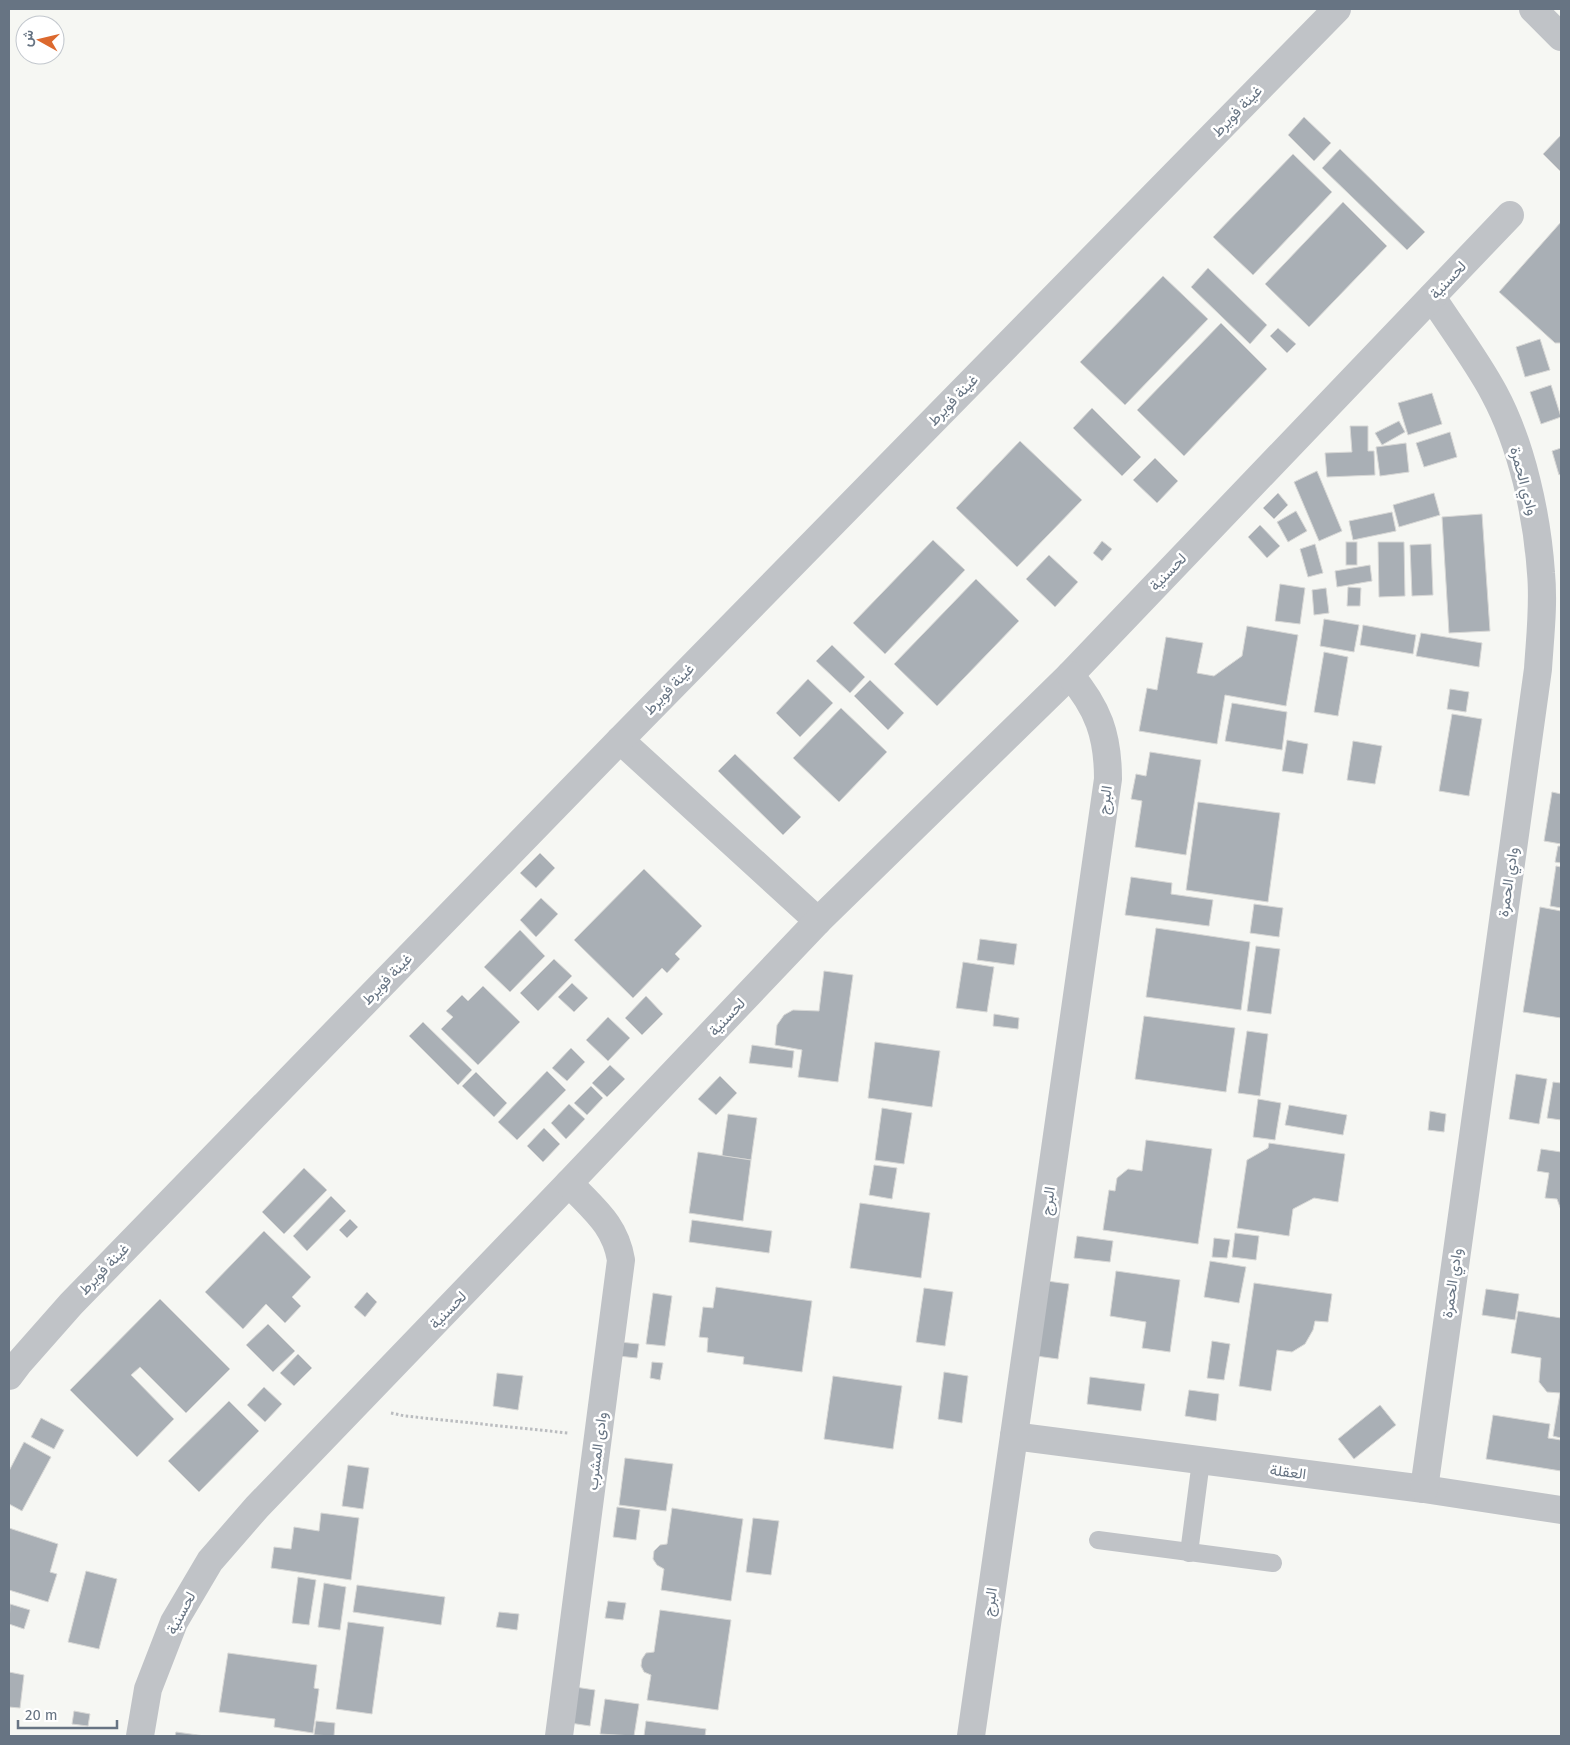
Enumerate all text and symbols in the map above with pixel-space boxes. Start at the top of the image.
north arrow [15,15,65,65]
text: ش [18,29,37,48]
street label: غينة فويرط [1208,81,1266,140]
street label: لحسنية [1426,257,1470,303]
street label: غينة فويرط [924,370,982,429]
street label: وادي الحمرة [1502,445,1542,518]
street label: لحسنية [1146,549,1190,595]
street label: غينة فويرط [640,659,698,718]
street label: البرج [1094,784,1118,816]
street label: وادي الحمرة [1494,846,1526,919]
street label: غينة فويرط [358,949,416,1008]
street label: لحسنية [705,994,749,1040]
street label: البرج [1037,1185,1061,1217]
street label: غينة فويرط [75,1239,133,1298]
street label: وادي الحمرة [1438,1247,1470,1320]
street label: لحسنية [426,1287,470,1333]
street label: وادى المشرب [583,1411,612,1491]
street label: العقلة [1269,1461,1307,1483]
street label: البرج [979,1586,1003,1618]
street label: لحسنية [162,1589,200,1637]
scale bar [18,1698,116,1730]
text: 20 m [25,1706,58,1724]

